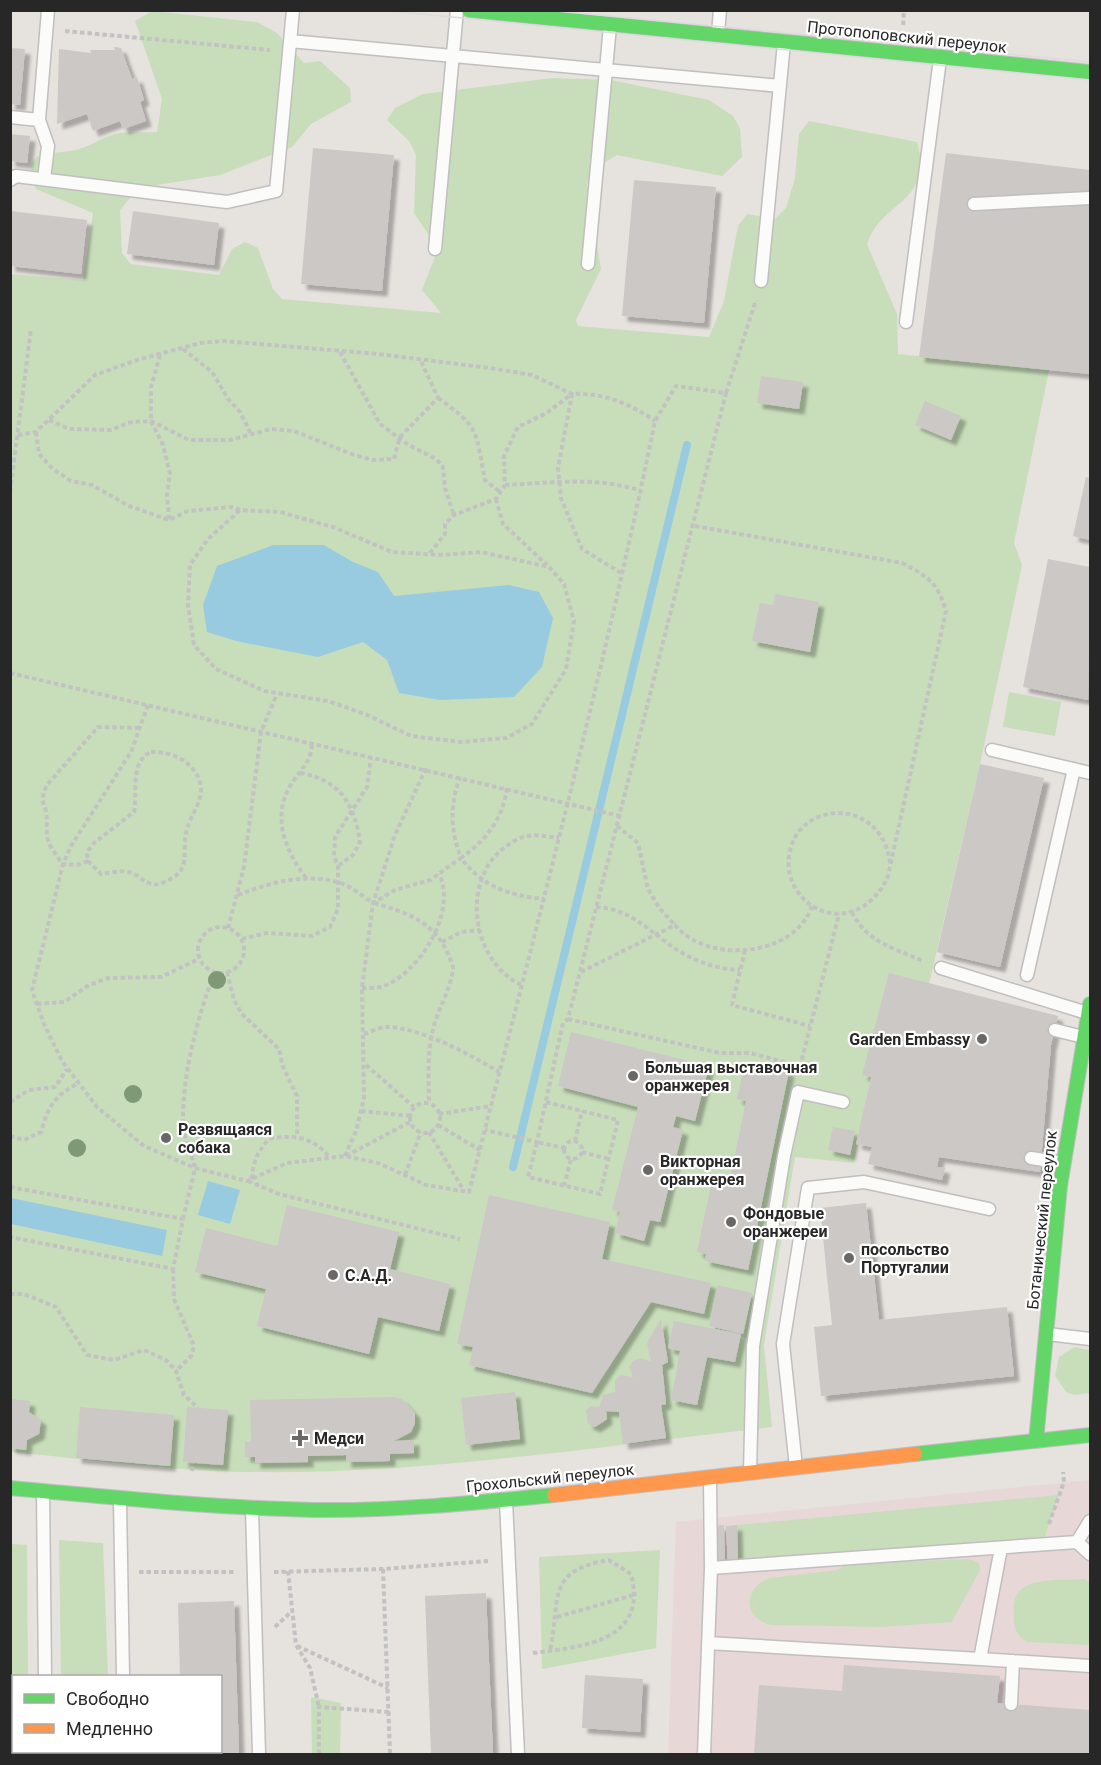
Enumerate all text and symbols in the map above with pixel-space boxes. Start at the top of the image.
street label: Протопоповский переулок [806,17,1008,57]
place label: Garden Embassy [849,1030,971,1049]
marker: Garden Embassy [975,1032,989,1046]
place label: Большая выставочная оранжерея [645,1058,817,1095]
marker: Большая выставочная оранжерея [626,1069,640,1083]
place label: Резвящаяся собака [178,1120,272,1157]
street label: Ботанический переулок [1023,1129,1061,1310]
marker: Резвящаяся собака [159,1131,173,1145]
place label: Викторная оранжерея [660,1152,744,1189]
marker: Викторная оранжерея [641,1163,655,1177]
place label: Фондовые оранжереи [743,1204,828,1241]
marker: Фондовые оранжереи [724,1215,738,1229]
place label: посольство Португалии [861,1240,949,1277]
marker: посольство Португалии [842,1251,856,1265]
place label: С.А.Д. [345,1266,392,1285]
marker: С.А.Д. [326,1268,340,1282]
marker: Медси [291,1429,309,1447]
place label: Медси [314,1429,364,1448]
street label: Грохольский переулок [465,1460,635,1496]
legend [12,1675,222,1753]
text: Свободно [66,1688,149,1709]
text: Медленно [66,1718,153,1739]

